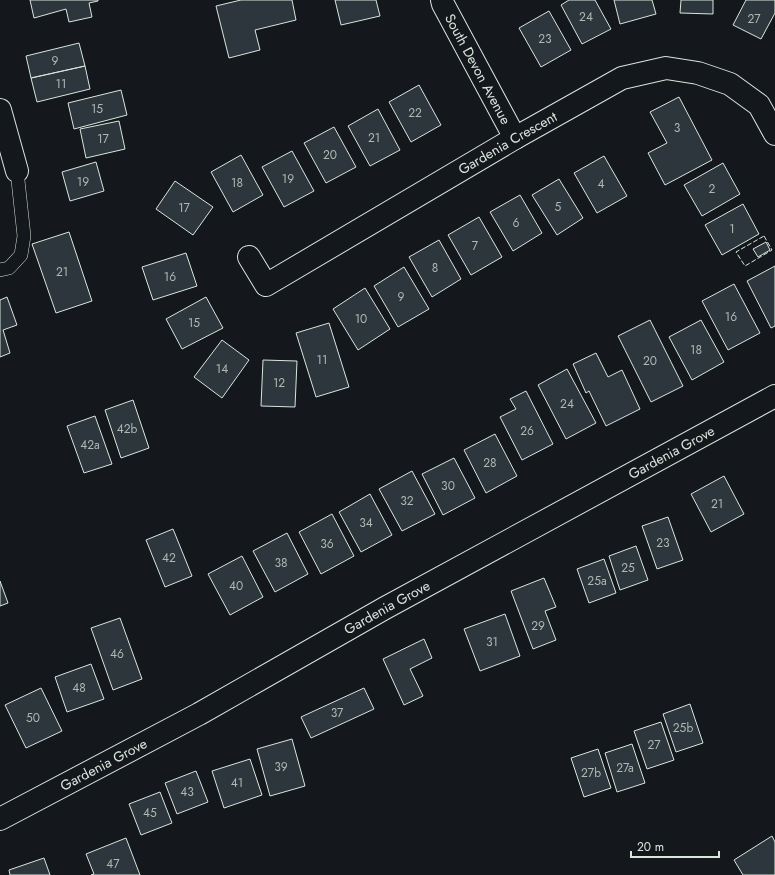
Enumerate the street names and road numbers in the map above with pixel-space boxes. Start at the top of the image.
street label: South Devon Avenue [440,10,516,128]
street label: Gardenia Crescent [454,106,561,179]
street label: Gardenia Grove [625,421,718,484]
street label: Gardenia Grove [340,575,433,639]
street label: Gardenia Grove [57,733,150,796]

